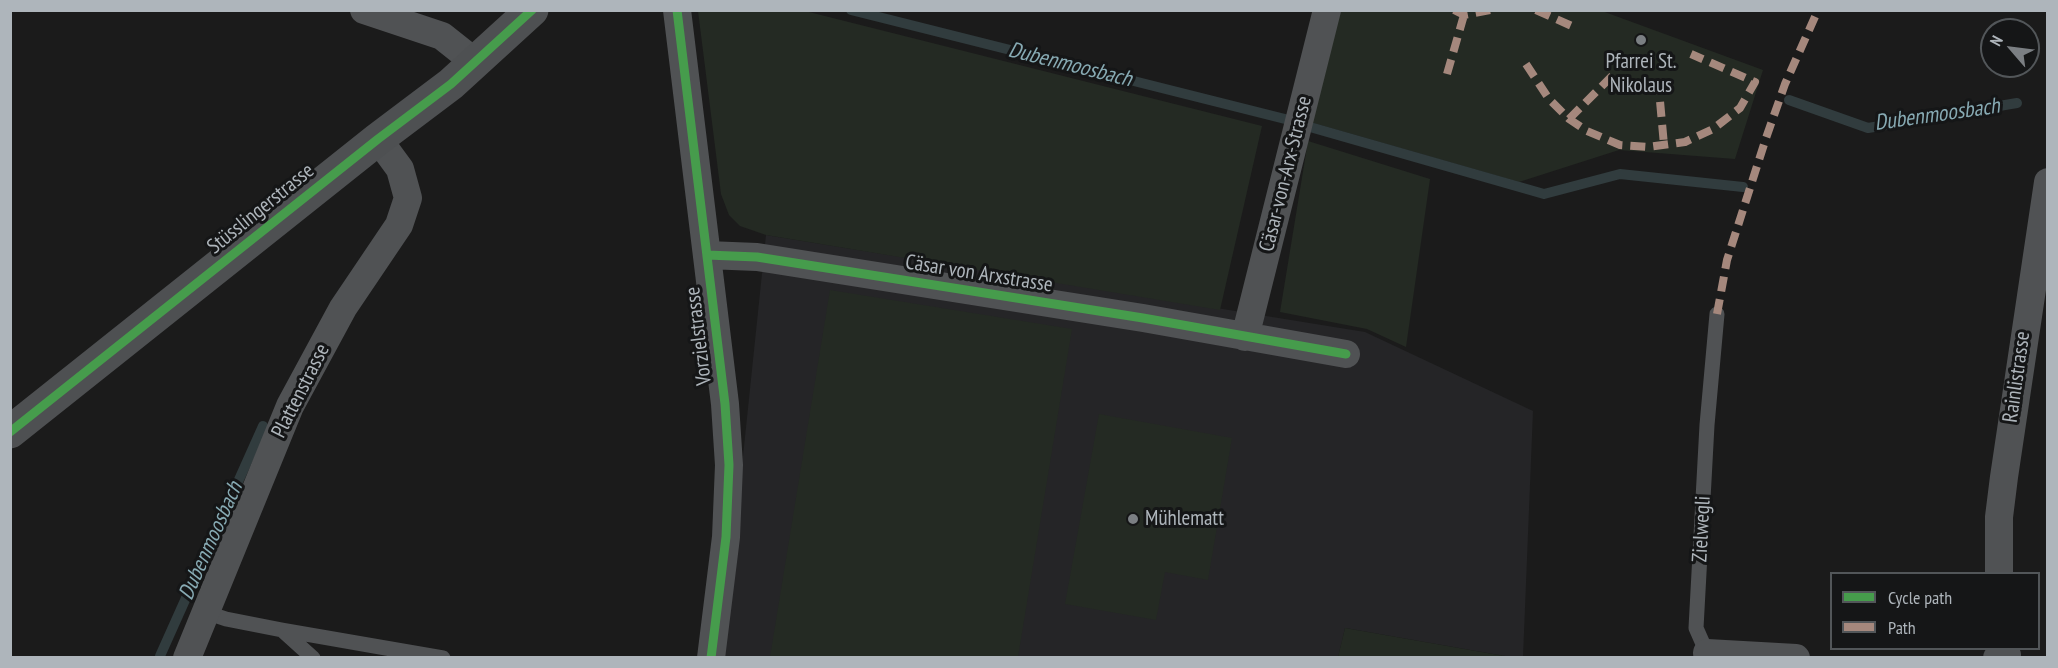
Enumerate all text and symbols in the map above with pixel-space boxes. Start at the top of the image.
north arrow [1980,18,2040,78]
text: N [1985,32,2007,49]
marker: Pfarrei St. Nikolaus [1634,33,1648,47]
water label: Dubenmoosbach [1006,37,1134,93]
place label: Pfarrei St. Nikolaus [1606,49,1676,99]
water label: Dubenmoosbach [1873,93,2001,137]
street label: Cäsar-von-Arx-Strasse [1255,94,1317,254]
street label: Stüsslingerstrasse [203,158,319,260]
street label: Cäsar von Arxstrasse [904,250,1054,298]
street label: Vorzielstrasse [680,285,718,387]
street label: Rainlistrasse [1998,330,2036,424]
street label: Plattenstrasse [267,340,335,442]
water label: Dubenmoosbach [173,478,249,604]
street label: Zielwegli [1688,495,1716,563]
place label: Mühlematt [1145,506,1224,532]
marker: Mühlematt [1126,512,1140,526]
legend [1830,572,2040,650]
text: Cycle path [1888,586,1952,609]
text: Path [1888,616,1916,639]

